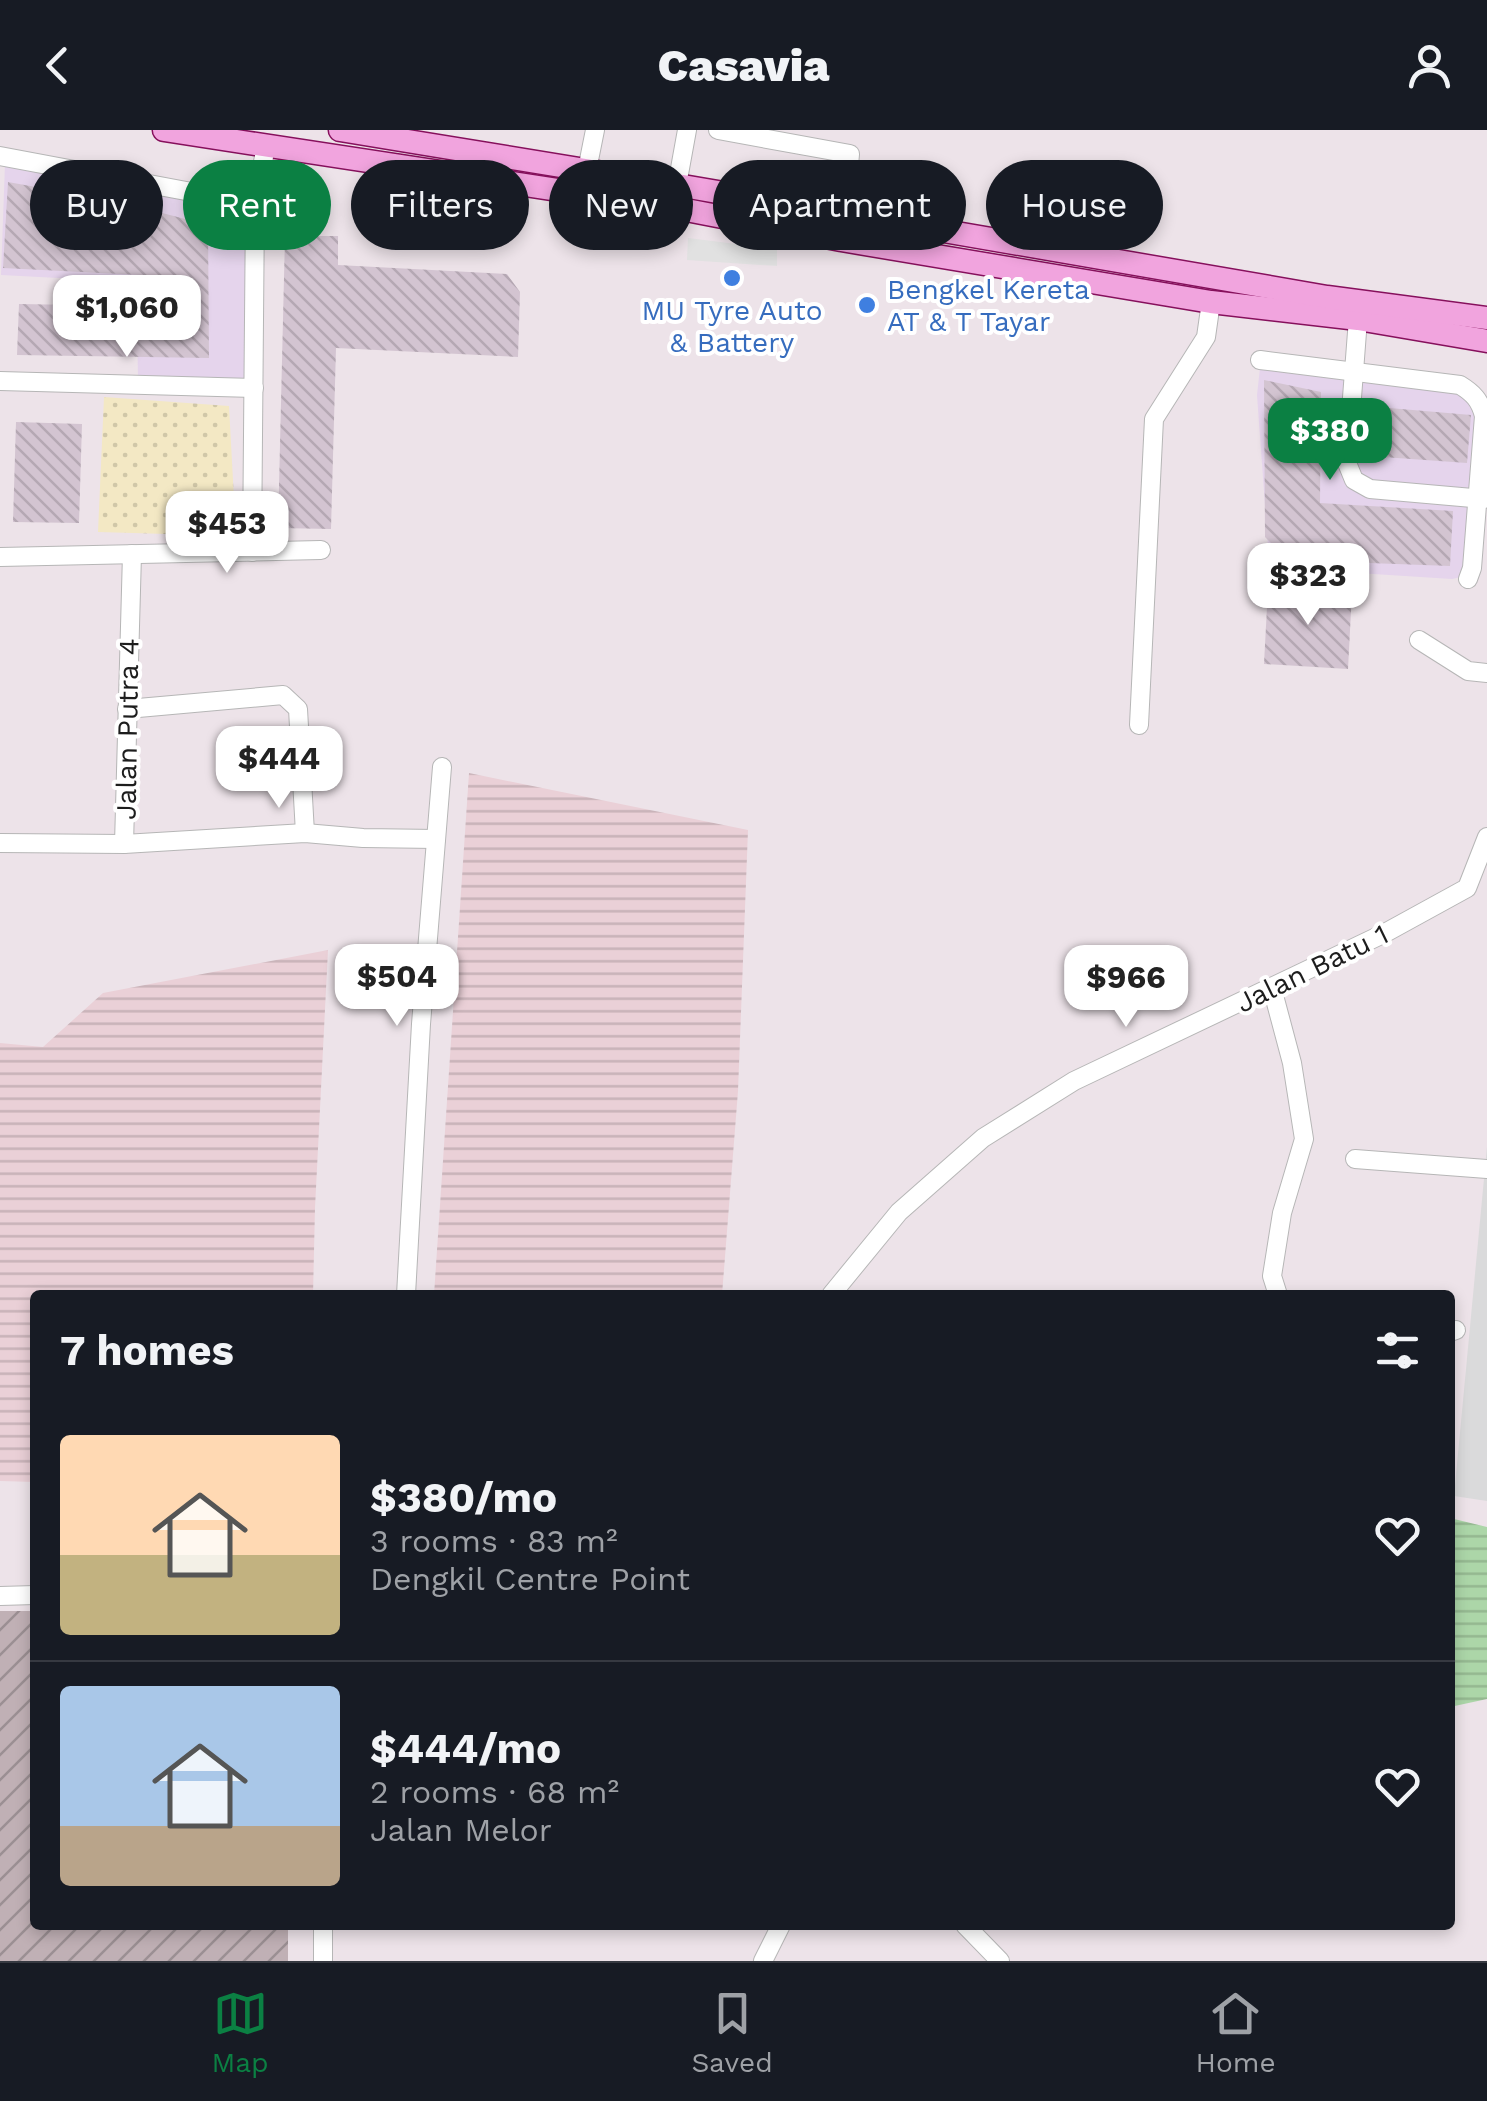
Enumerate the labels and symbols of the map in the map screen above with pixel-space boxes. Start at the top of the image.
marker: MU Tyre Auto & Battery [721,267,743,289]
place label: Bengkel Kereta AT & T Tayar [887,273,1090,338]
pin: $1,060 [46,275,208,360]
place label: MU Tyre Auto & Battery [641,294,823,359]
marker: Bengkel Kereta AT & T Tayar [856,294,878,316]
pin: $380 [1271,398,1389,483]
pin: $453 [168,491,286,576]
pin: $323 [1249,543,1367,628]
street label: Jalan Putra 4 [109,638,146,820]
pin: $444 [220,726,338,811]
street label: Jalan Batu 1 [1231,917,1394,1019]
pin: $504 [338,944,456,1029]
pin: $966 [1067,945,1185,1030]

